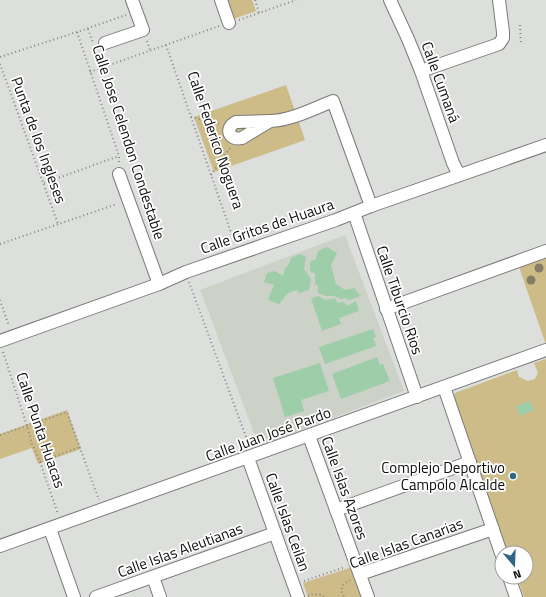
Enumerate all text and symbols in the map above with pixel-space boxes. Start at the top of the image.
street label: Calle Cumaná [416,38,467,126]
street label: Calle Jose Celendon Condestable [87,42,171,242]
street label: Calle Federico Noguera [182,68,251,212]
street label: Punta de los Ingleses [5,73,73,207]
street label: Calle Gritos de Huaura [197,192,337,260]
street label: Calle Tiburcio Rios [371,242,429,358]
street label: Calle Punta Huacas [10,369,72,491]
street label: Calle Juan José Pardo [202,401,334,467]
street label: Calle Islas Azores [316,433,374,543]
place label: Complejo Deportivo Campolo Alcalde [381,456,505,496]
street label: Calle Islas Ceilan [260,470,316,574]
marker: Complejo Deportivo Campolo Alcalde [508,471,518,481]
street label: Calle Islas Canarias [346,512,466,574]
street label: Calle Islas Aleutianas [114,517,246,583]
north arrow [494,545,534,585]
text: N [511,566,523,583]

